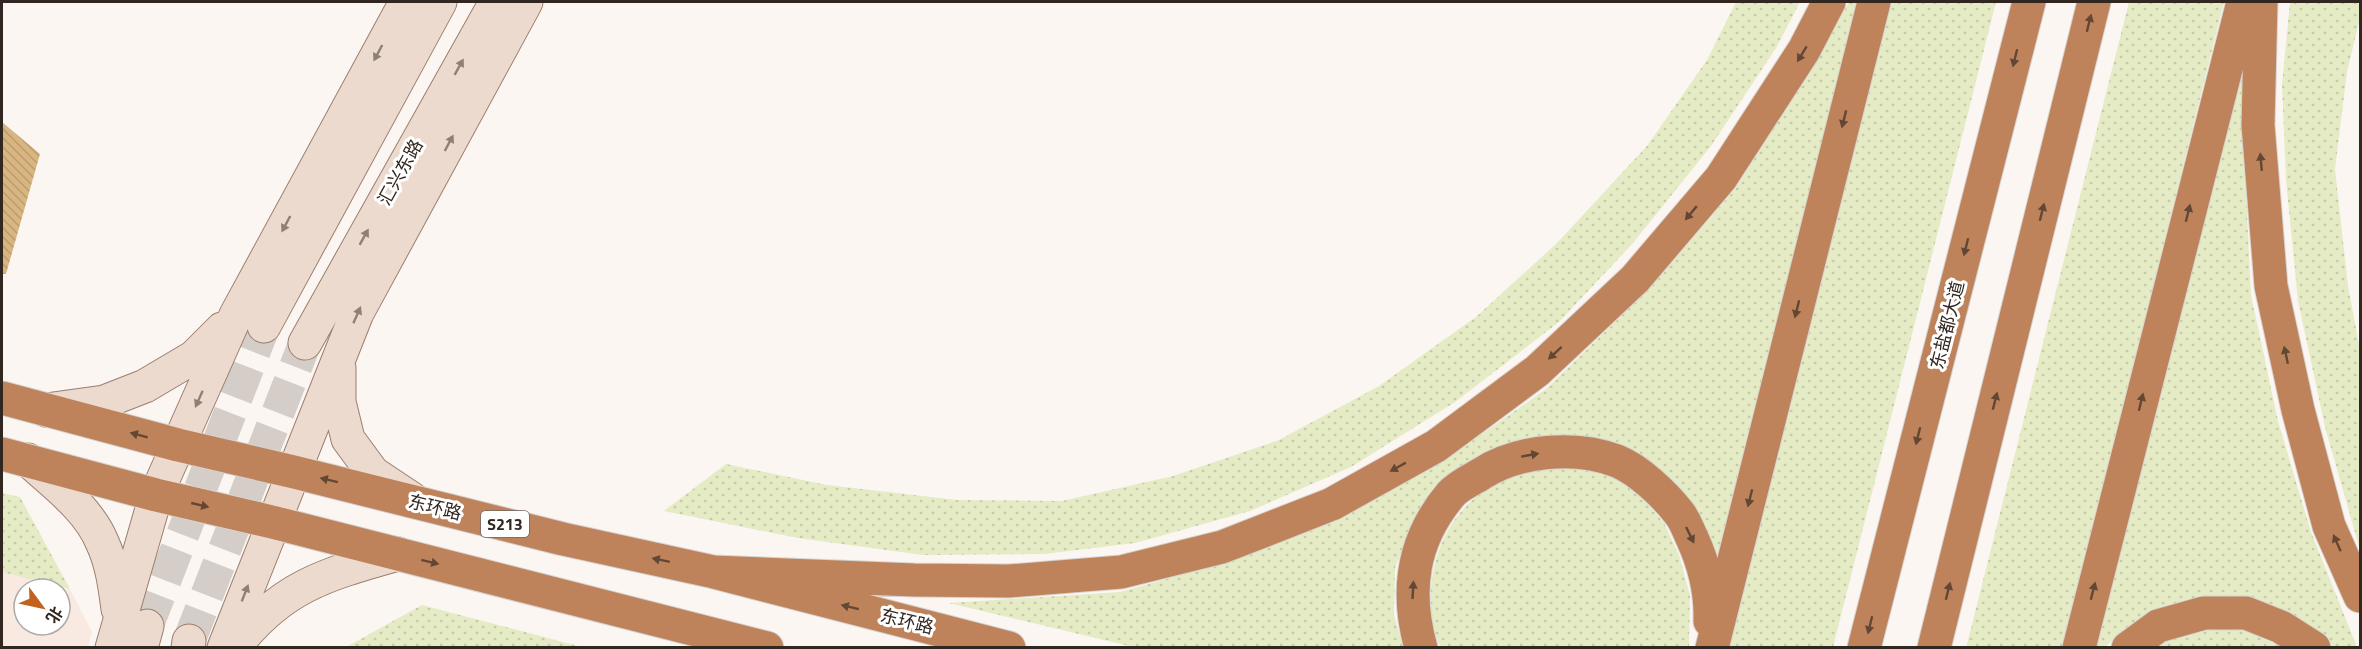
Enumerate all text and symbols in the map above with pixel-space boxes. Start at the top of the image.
one-way arrow [2084,14,2094,32]
one-way arrow [373,45,383,62]
one-way arrow [1797,45,1808,62]
one-way arrow [2009,49,2019,67]
one-way arrow [454,58,464,75]
one-way arrow [1839,110,1849,129]
street label: 汇兴东路 [371,134,429,210]
one-way arrow [444,134,454,151]
one-way arrow [2256,152,2266,171]
one-way arrow [2038,203,2047,221]
one-way arrow [2184,203,2194,222]
one-way arrow [1685,205,1698,220]
one-way arrow [281,216,291,233]
one-way arrow [359,228,369,245]
one-way arrow [1961,238,1971,256]
street label: 东盐都大道 [1923,278,1971,372]
one-way arrow [1792,299,1802,318]
one-way arrow [352,306,361,323]
one-way arrow [2281,345,2290,364]
one-way arrow [1548,346,1563,360]
one-way arrow [194,390,203,407]
one-way arrow [1991,392,2001,411]
one-way arrow [2136,392,2146,411]
one-way arrow [1913,427,1923,445]
one-way arrow [130,429,148,439]
one-way arrow [1520,450,1539,459]
one-way arrow [1389,462,1406,472]
one-way arrow [319,475,338,485]
street label: 东环路 [406,487,464,527]
one-way arrow [1744,489,1754,507]
one-way arrow [191,501,210,511]
road number: S213 [481,511,529,537]
one-way arrow [1686,527,1695,544]
one-way arrow [2332,534,2341,551]
one-way arrow [651,555,670,564]
one-way arrow [421,558,440,568]
north arrow [12,577,72,637]
one-way arrow [1408,581,1417,600]
one-way arrow [1944,582,1954,600]
one-way arrow [2089,582,2099,600]
one-way arrow [240,584,250,602]
one-way arrow [841,601,860,611]
street label: 东环路 [878,601,936,641]
text: 北 [40,602,69,628]
one-way arrow [1864,616,1874,634]

